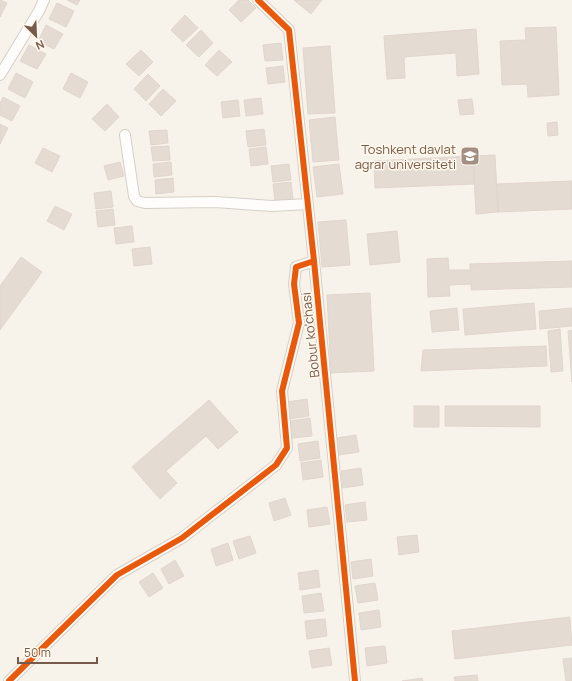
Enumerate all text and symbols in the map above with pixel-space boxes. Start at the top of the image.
north arrow [16,16,56,56]
text: N [34,37,47,54]
place label: Toshkent davlat agrar universiteti [355,140,456,173]
school or university icon: Toshkent davlat agrar universiteti [459,145,481,167]
street label: Bobur ko'chasi [297,291,323,379]
scale bar [18,639,97,665]
text: 50 m [24,644,51,661]

